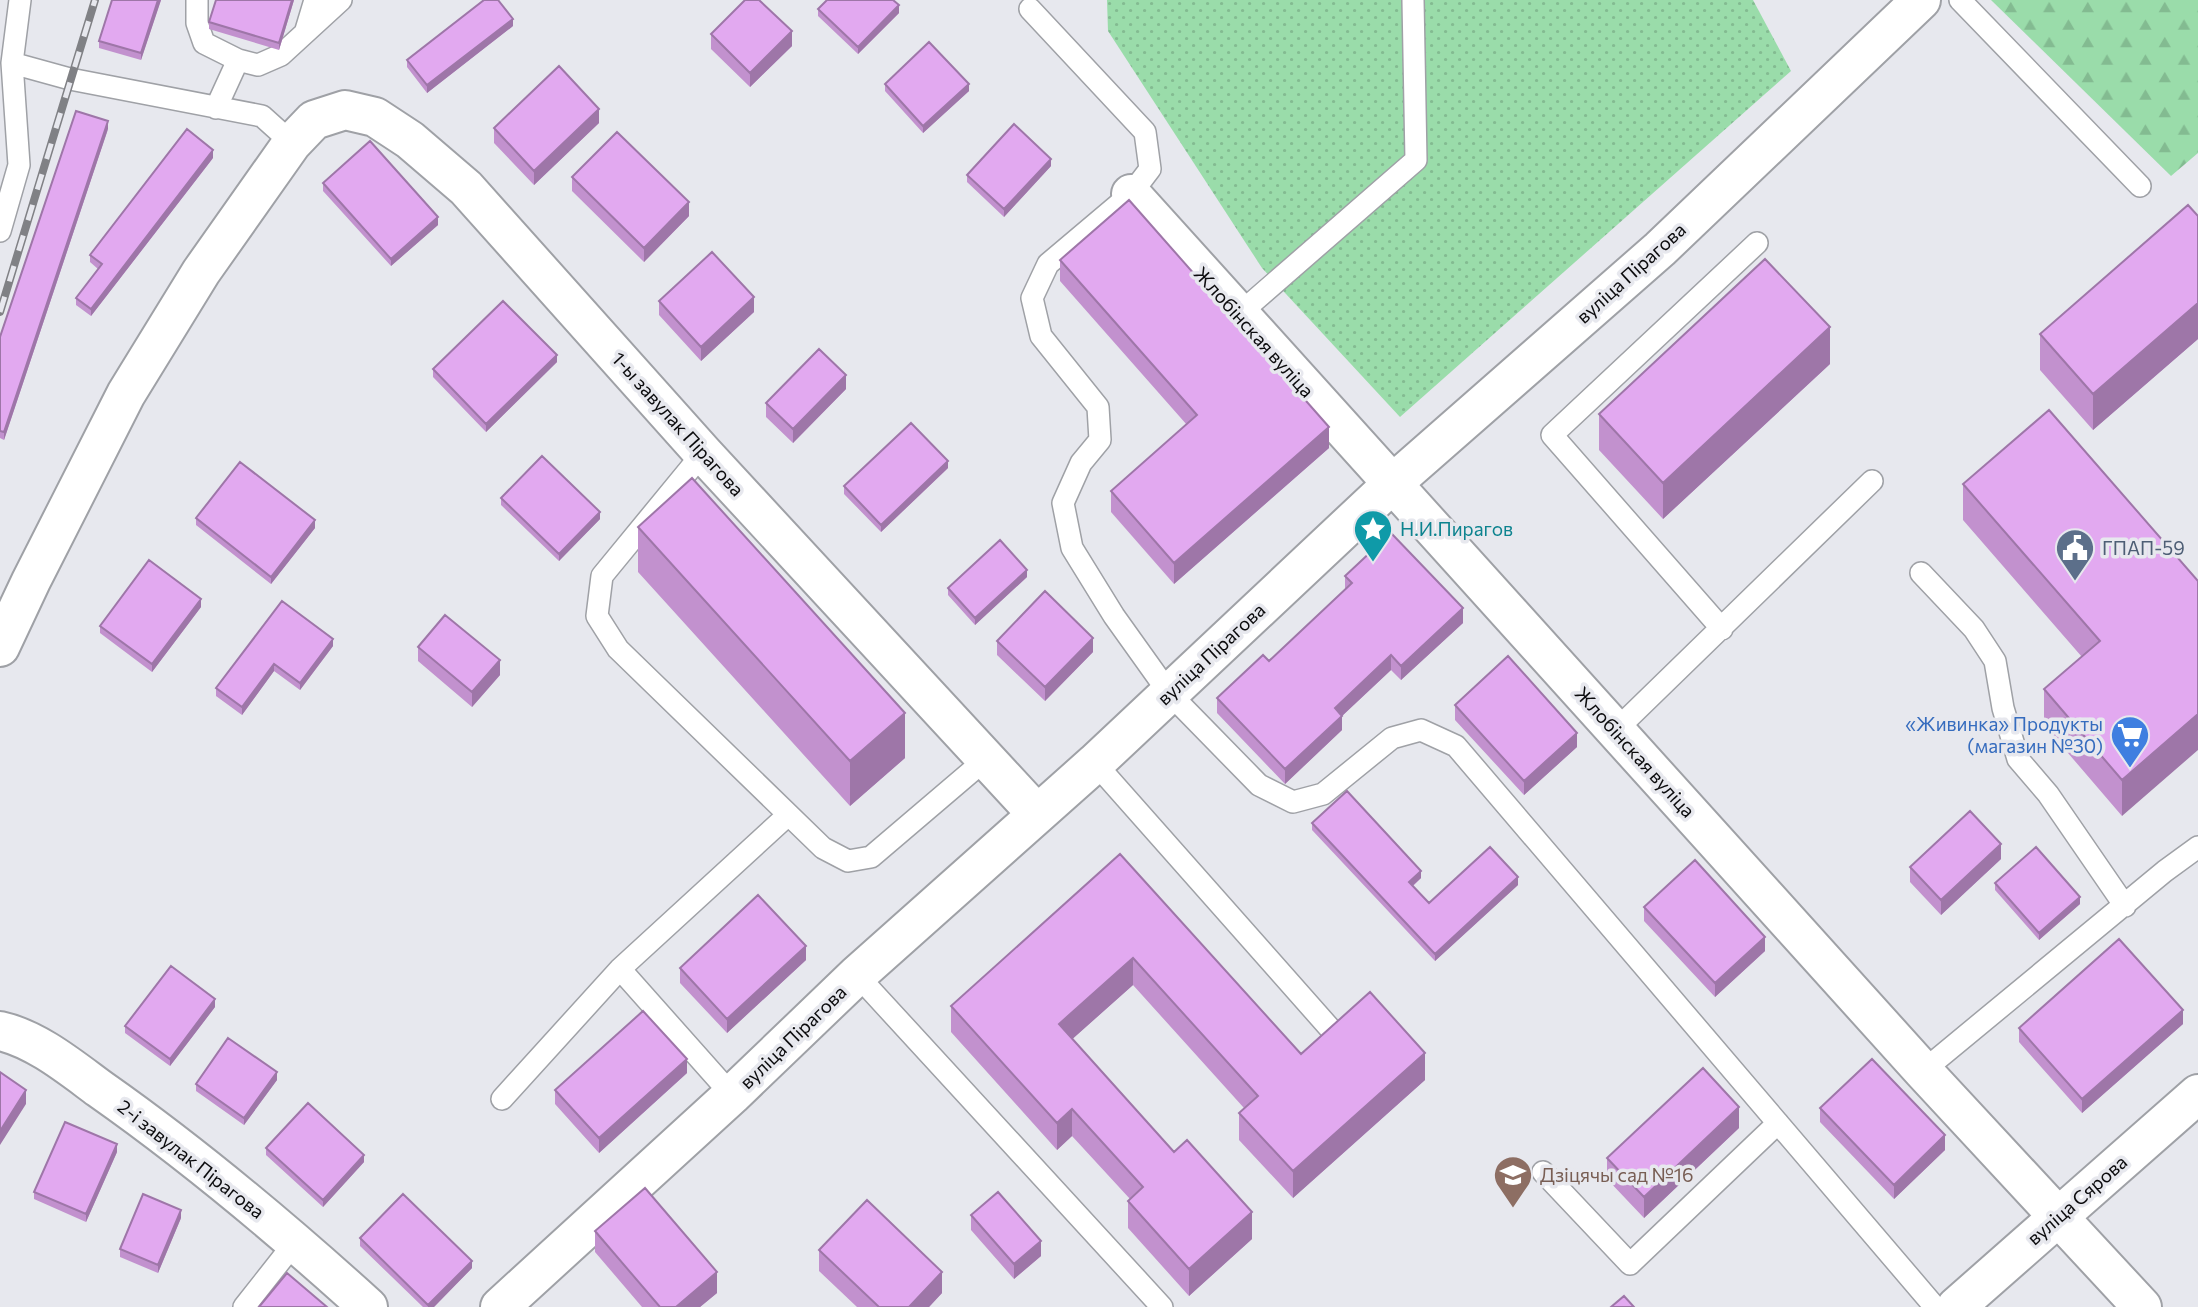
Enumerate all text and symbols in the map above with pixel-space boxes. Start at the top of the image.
street label: вуліца Пірагова [1571,218,1690,328]
street label: Жлобінская вуліца [1190,261,1319,402]
street label: 1-ы завулак Пірагова [608,347,749,500]
place icon: Н.И.Пирагов [1352,508,1394,563]
place label: Н.И.Пирагов [1400,517,1513,540]
public building icon: ГПАП-59 [2054,527,2096,582]
place label: ГПАП-59 [2102,536,2185,559]
street label: вуліца Пірагова [1152,598,1269,709]
street label: Жлобінская вуліца [1571,681,1700,822]
place label: «Живинка» Продукты (магазин №30) [1905,712,2103,757]
supermarket icon: «Живинка» Продукты (магазин №30) [2109,714,2151,769]
street label: вуліца Пірагова [735,980,851,1093]
street label: 2-і завулак Пірагова [114,1094,269,1223]
street label: вуліца Сярова [2022,1150,2131,1249]
school or university icon: Дзіцячы сад №16 [1492,1154,1534,1209]
place label: Дзіцячы сад №16 [1540,1163,1693,1186]

